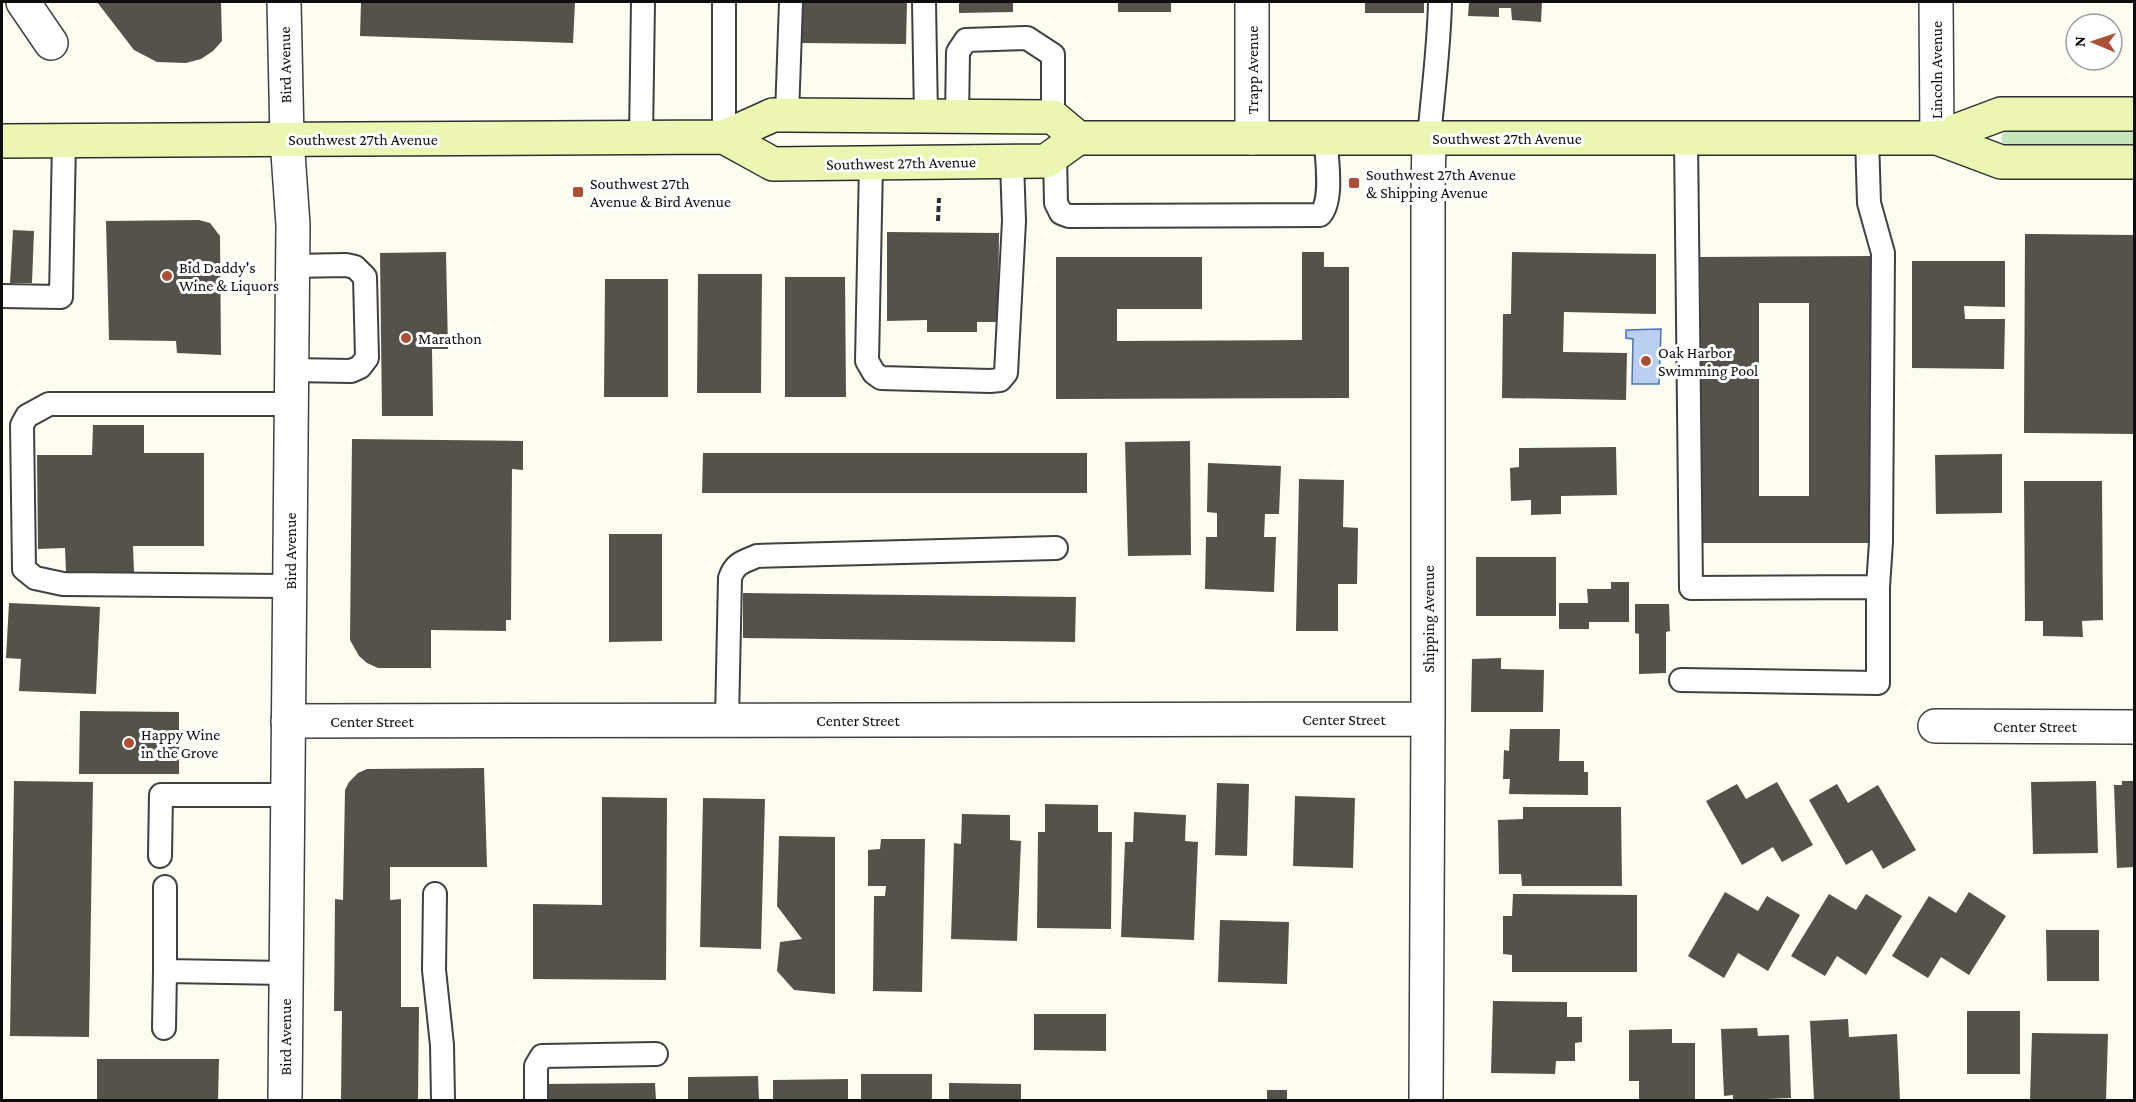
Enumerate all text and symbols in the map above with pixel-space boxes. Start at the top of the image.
north arrow [2064,12,2124,72]
street label: Lincoln Avenue [1928,21,1945,119]
street label: Bird Avenue [276,26,294,104]
street label: Trapp Avenue [1244,26,1262,114]
text: N [2071,36,2088,47]
street label: Southwest 27th Avenue [1432,130,1582,147]
street label: Southwest 27th Avenue [288,131,438,148]
street label: Southwest 27th Avenue [826,153,976,173]
place label: Southwest 27th Avenue & Shipping Avenue [1366,166,1516,202]
place label: Southwest 27th Avenue & Bird Avenue [590,175,731,210]
marker: Southwest 27th Avenue & Shipping Avenue [1347,176,1361,190]
marker: Southwest 27th Avenue & Bird Avenue [571,185,585,199]
place label: Bid Daddy's Wine & Liquors [179,259,279,295]
marker: Bid Daddy's Wine & Liquors [160,269,174,283]
place label: Marathon [418,330,482,347]
marker: Marathon [399,331,413,345]
place label: Oak Harbor Swimming Pool [1658,344,1758,380]
marker: Oak Harbor Swimming Pool [1639,354,1653,368]
street label: Bird Avenue [282,513,299,589]
street label: Shipping Avenue [1420,565,1438,673]
street label: Center Street [1302,711,1386,728]
street label: Center Street [816,712,900,729]
street label: Center Street [330,713,414,730]
street label: Center Street [1993,718,2077,735]
place label: Happy Wine in the Grove [141,726,220,761]
marker: Happy Wine in the Grove [122,736,136,750]
street label: Bird Avenue [277,999,294,1075]

